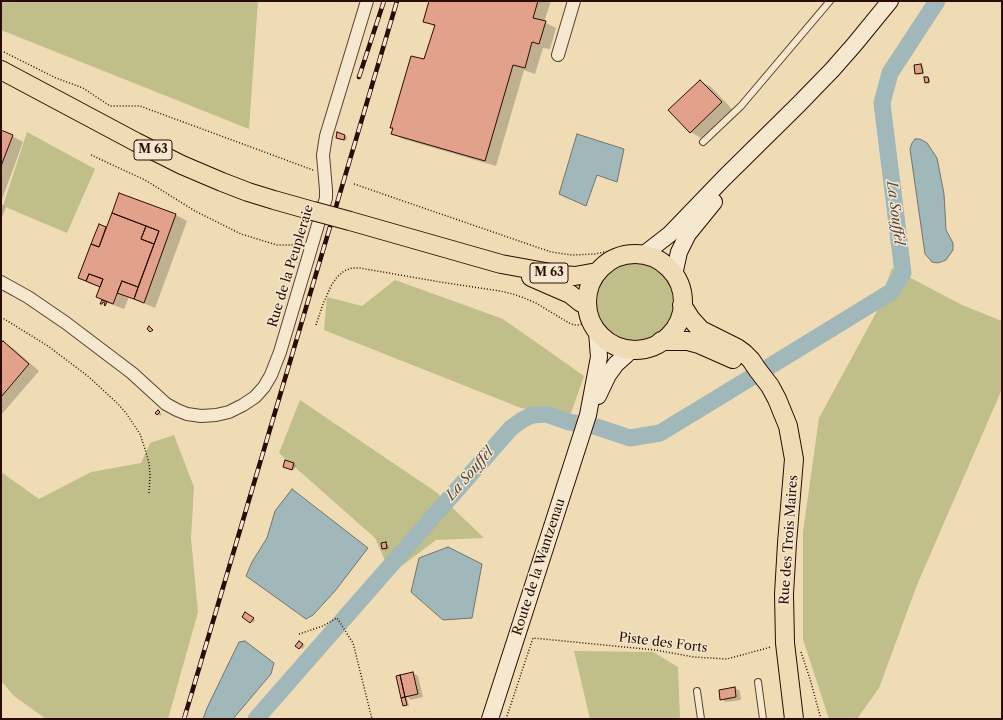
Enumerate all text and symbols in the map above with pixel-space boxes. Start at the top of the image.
road number: M 63 [134,140,172,160]
water label: La Souffel [883,180,907,246]
street label: Rue de la Peupleraie [265,203,317,329]
road number: M 63 [530,263,568,283]
water label: La Souffel [442,444,498,504]
street label: Rue des Trois Maires [777,475,801,605]
street label: Route de la Wantzenau [509,496,569,638]
street label: Piste des Forts [618,630,708,656]

